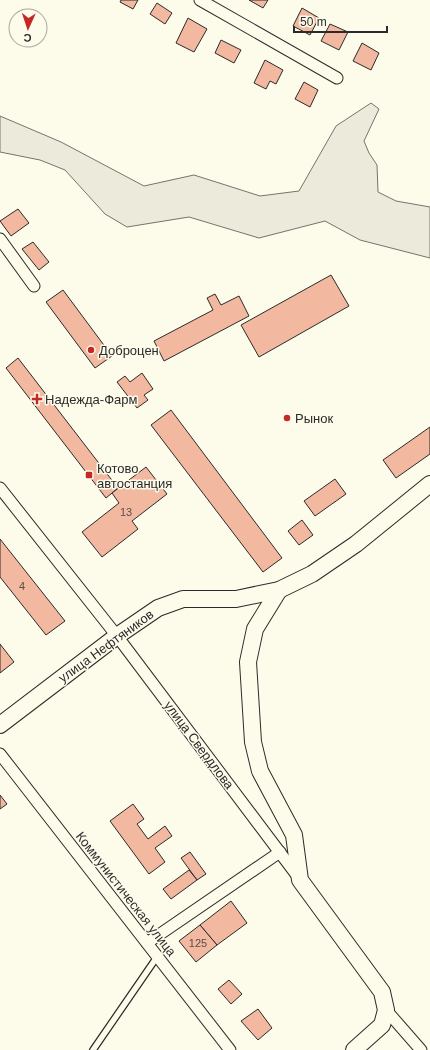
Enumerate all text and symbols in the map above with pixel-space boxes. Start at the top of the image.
north arrow [8,8,48,48]
scale bar [294,8,387,34]
text: 50 m [300,15,327,29]
text: С [23,32,32,44]
place label: Доброцен [99,343,159,358]
marker: Доброцен [86,345,96,355]
place label: Надежда-Фарм [45,392,137,407]
marker: Надежда-Фарм [32,394,42,404]
place label: Рынок [295,411,333,426]
marker: Рынок [282,413,292,423]
place label: Котово автостанция [97,461,172,491]
marker: Котово автостанция [84,470,94,480]
house number: 13 [120,506,132,518]
house number: 4 [19,580,25,592]
street label: улица Нефтяников [56,606,157,686]
street label: улица Свердлова [161,698,237,793]
street label: Коммунистическая улица [73,829,180,960]
house number: 125 [189,937,207,949]

